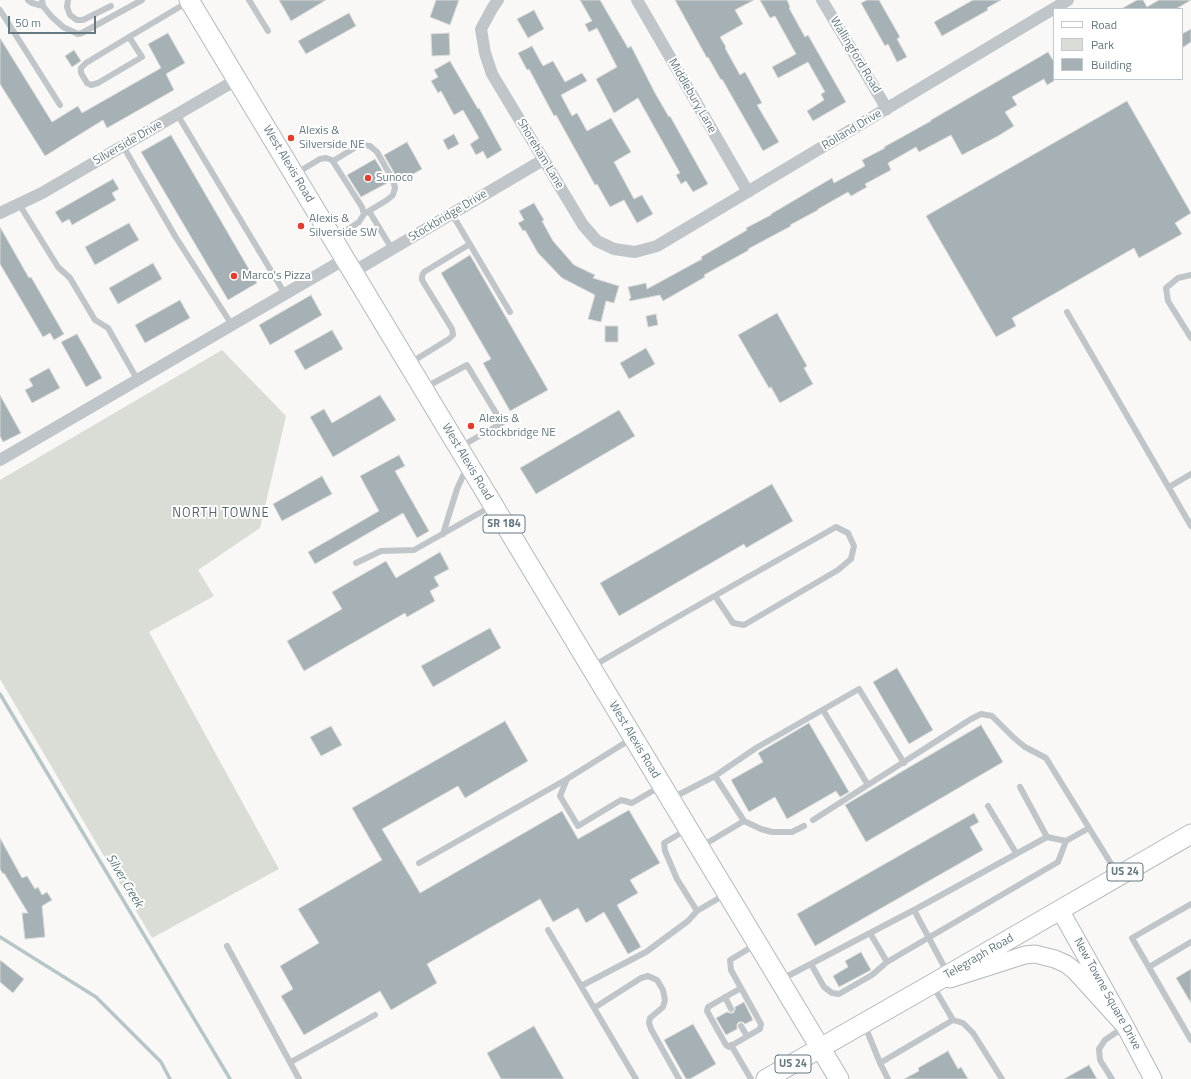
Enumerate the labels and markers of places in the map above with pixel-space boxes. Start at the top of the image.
place label: Alexis & Silverside NE [299,124,365,152]
marker: Alexis & Silverside NE [286,133,296,143]
place label: Sunoco [376,171,413,185]
marker: Sunoco [363,173,373,183]
place label: Alexis & Silverside SW [309,212,377,240]
marker: Alexis & Silverside SW [296,221,306,231]
place label: Marco's Pizza [242,269,311,283]
marker: Marco's Pizza [229,271,239,281]
place label: Alexis & Stockbridge NE [479,412,556,440]
marker: Alexis & Stockbridge NE [466,421,476,431]

